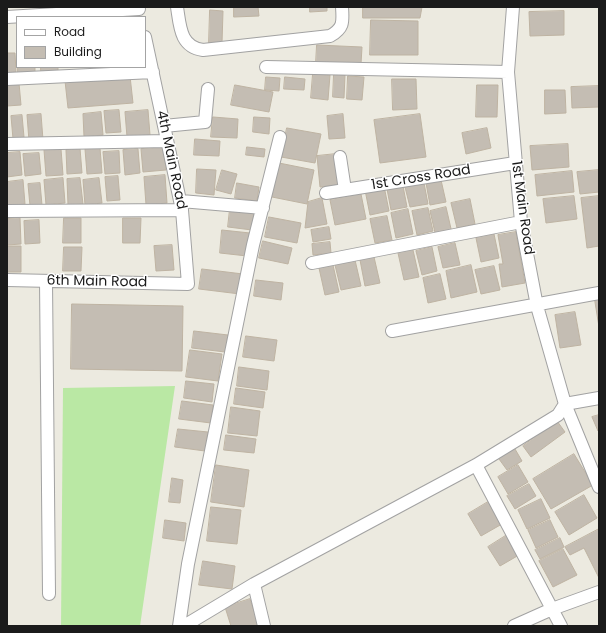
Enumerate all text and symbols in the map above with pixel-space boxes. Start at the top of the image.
legend [16,16,146,68]
text: Road [54,23,85,40]
text: Building [54,43,102,60]
street label: 4th Main Road [152,109,190,211]
street label: 1st Main Road [507,160,537,256]
street label: 1st Cross Road [370,162,472,194]
street label: 6th Main Road [46,273,148,291]

